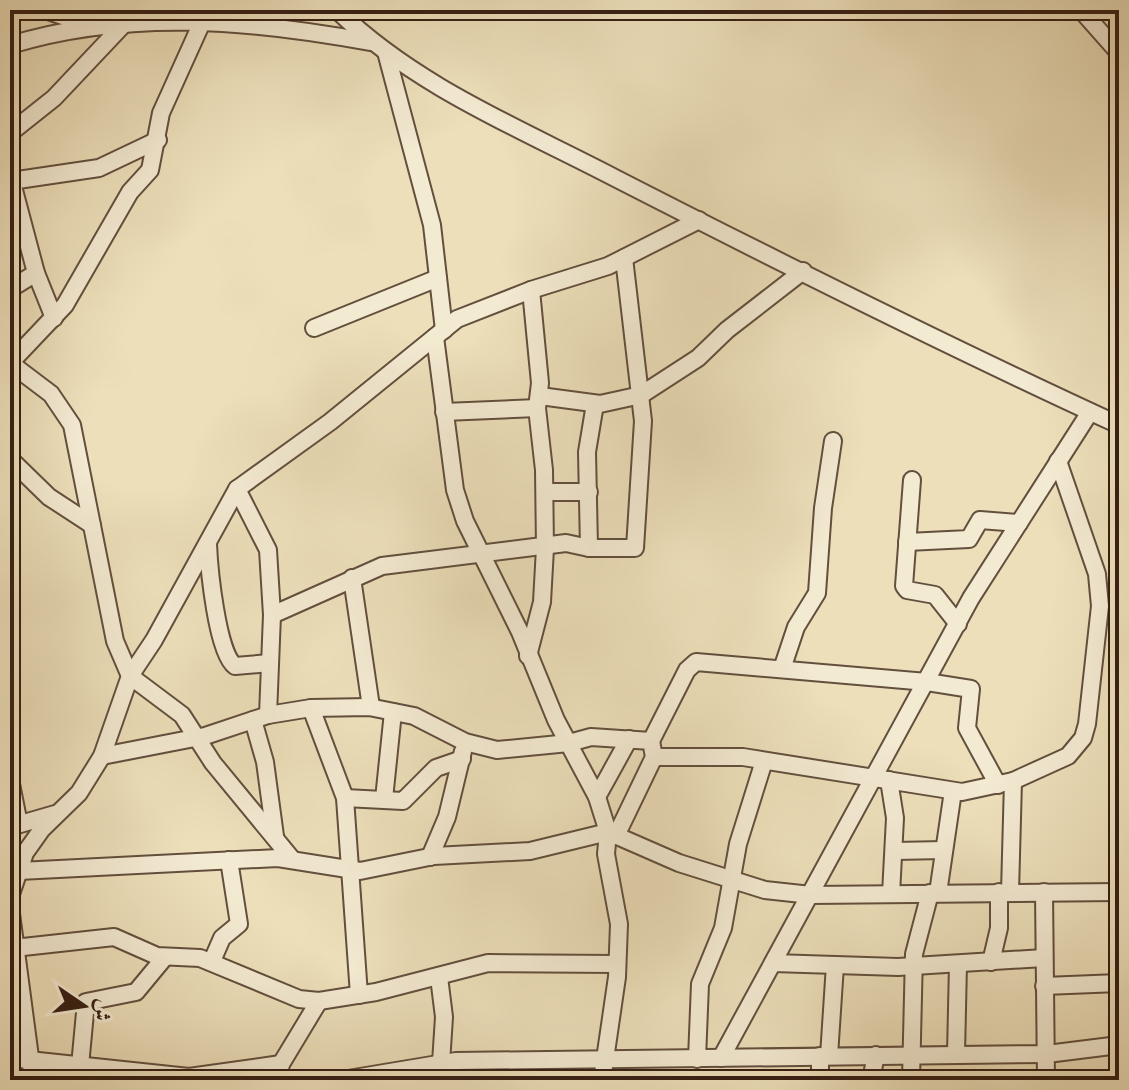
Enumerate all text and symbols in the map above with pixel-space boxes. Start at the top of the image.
north arrow [44,966,124,1046]
text: ش [83,996,119,1024]

